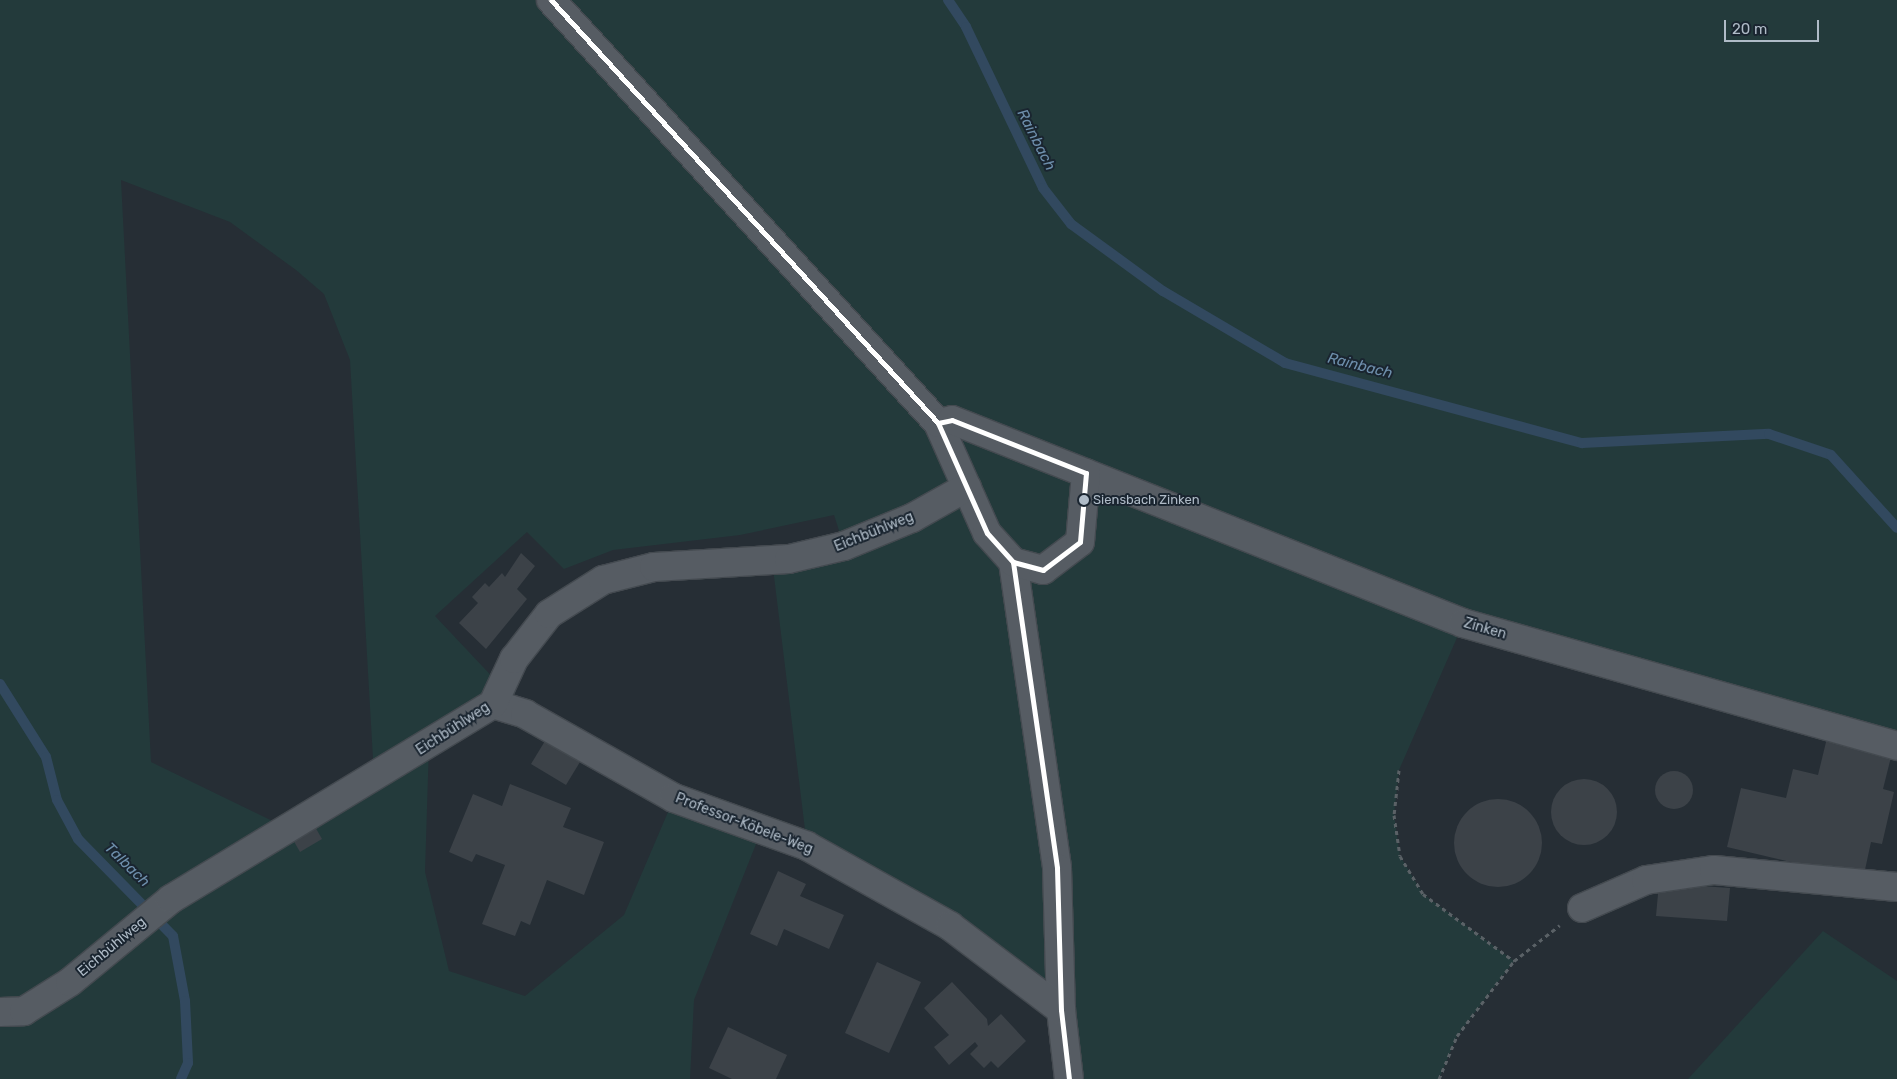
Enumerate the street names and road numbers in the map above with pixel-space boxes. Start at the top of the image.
street label: Eichbühlweg [832,508,916,556]
street label: Zinken [1462,615,1508,643]
street label: Eichbühlweg [413,699,493,759]
street label: Professor-Köbele-Weg [673,790,815,858]
street label: Eichbühlweg [74,914,150,980]

